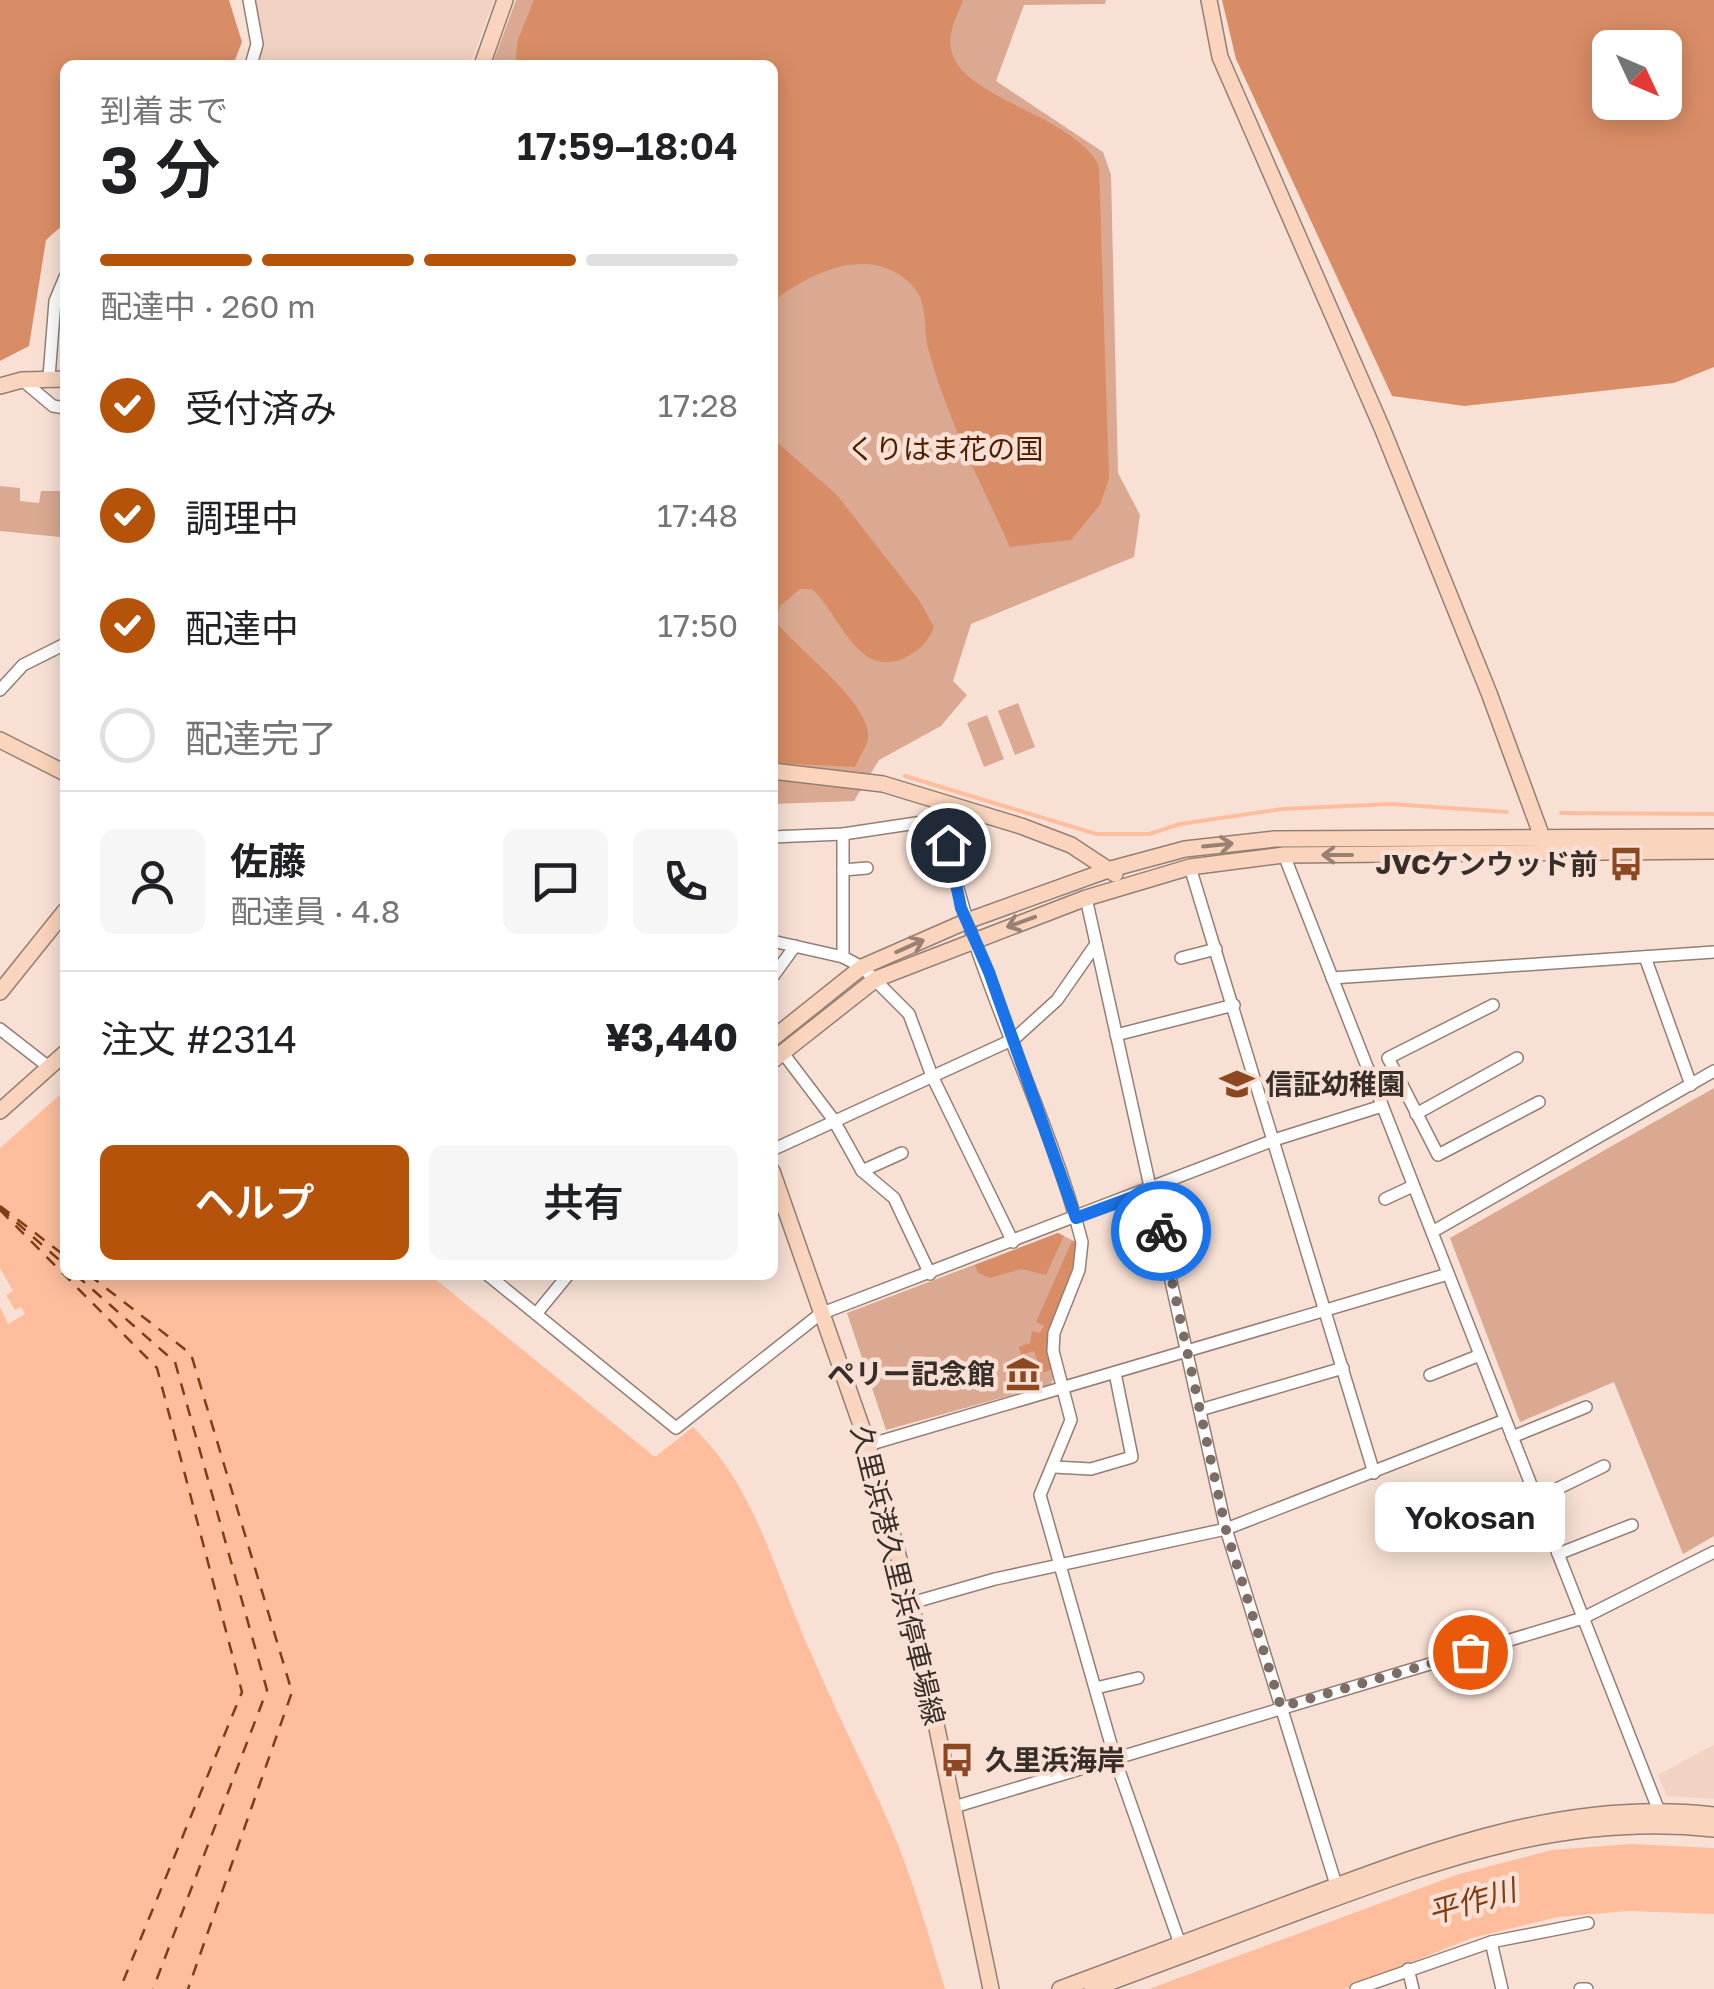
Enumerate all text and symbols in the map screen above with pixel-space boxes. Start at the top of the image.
north arrow [1592,30,1682,120]
map controls [1592,30,1682,120]
text: 到着まで [100,91,228,129]
text: 17:59–18:04 [517,123,738,168]
text: 3 分 [100,129,221,207]
text: 配達中 · 260 m [100,287,316,325]
icon: check [100,378,155,433]
text: 受付済み [185,385,337,430]
text: 17:28 [658,386,738,424]
park label: くりはま花の国 [847,432,1043,465]
icon: check [100,488,155,543]
text: 調理中 [185,495,299,540]
text: 17:48 [657,496,738,534]
icon: check [100,598,155,653]
text: 配達中 [185,605,299,650]
text: 17:50 [658,606,738,644]
text: 配達完了 [185,715,337,760]
pin [906,803,991,888]
icon: home [921,818,976,873]
button: person [100,829,205,934]
button: chat [503,829,608,934]
button: phone [633,829,738,934]
one-way arrow [1201,836,1234,855]
text: 佐藤 [230,838,306,883]
bus stop icon: JVCケンウッド前 [1607,845,1645,883]
one-way arrow [1321,846,1354,864]
place label: JVCケンウッド前 [1376,847,1598,880]
text: 配達員 · 4.8 [230,892,400,930]
one-way arrow [1007,914,1038,932]
one-way arrow [894,936,925,954]
text: ¥3,440 [605,1014,738,1059]
text: 注文 #2314 [100,1016,297,1061]
school or university icon: 信証幼稚園 [1218,1065,1256,1103]
place label: 信証幼稚園 [1265,1067,1405,1100]
button: ヘルプ [100,1145,409,1260]
button: 共有 [429,1145,738,1260]
courier [1111,1181,1211,1281]
icon: bike [1134,1204,1189,1259]
museum icon: ペリー記念館 [1004,1355,1042,1393]
place label: ペリー記念館 [827,1357,995,1390]
street label: 久里浜港久里浜停車場線 [845,1421,952,1728]
callout: Yokosan [1375,1482,1565,1552]
text: Yokosan [1405,1498,1535,1536]
pin [1428,1610,1513,1695]
icon: bag [1443,1625,1498,1680]
bus stop icon: 久里浜海岸 [938,1741,976,1779]
place label: 久里浜海岸 [985,1743,1125,1776]
water label: 平作川 [1424,1871,1523,1931]

